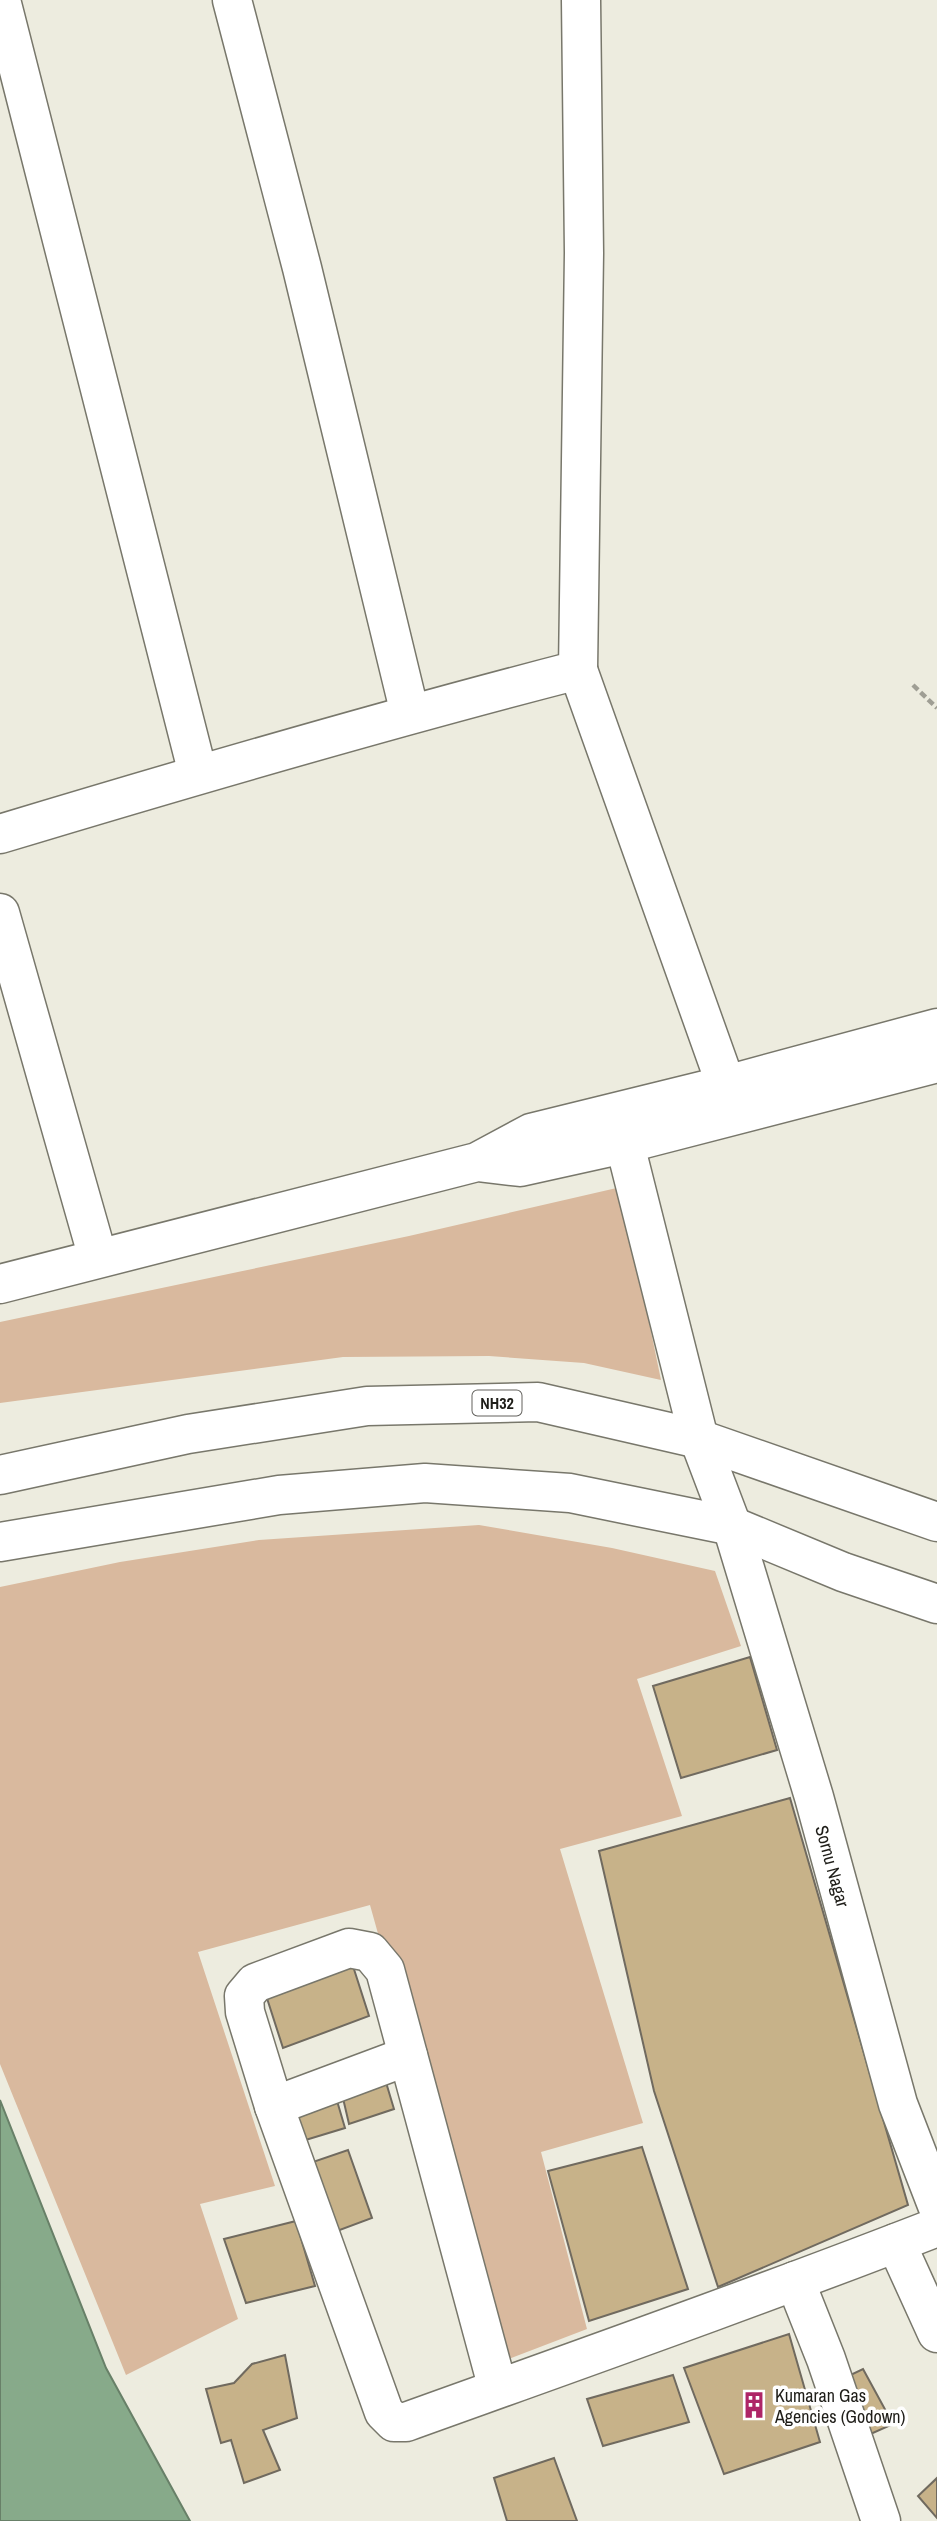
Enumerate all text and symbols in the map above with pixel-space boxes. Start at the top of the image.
road number: NH32 [472,1390,522,1415]
street label: Sornu Nagar [810,1822,856,1910]
place label: Kumaran Gas Agencies (Godown) [774,2383,906,2429]
building icon: Kumaran Gas Agencies (Godown) [739,2390,769,2420]

